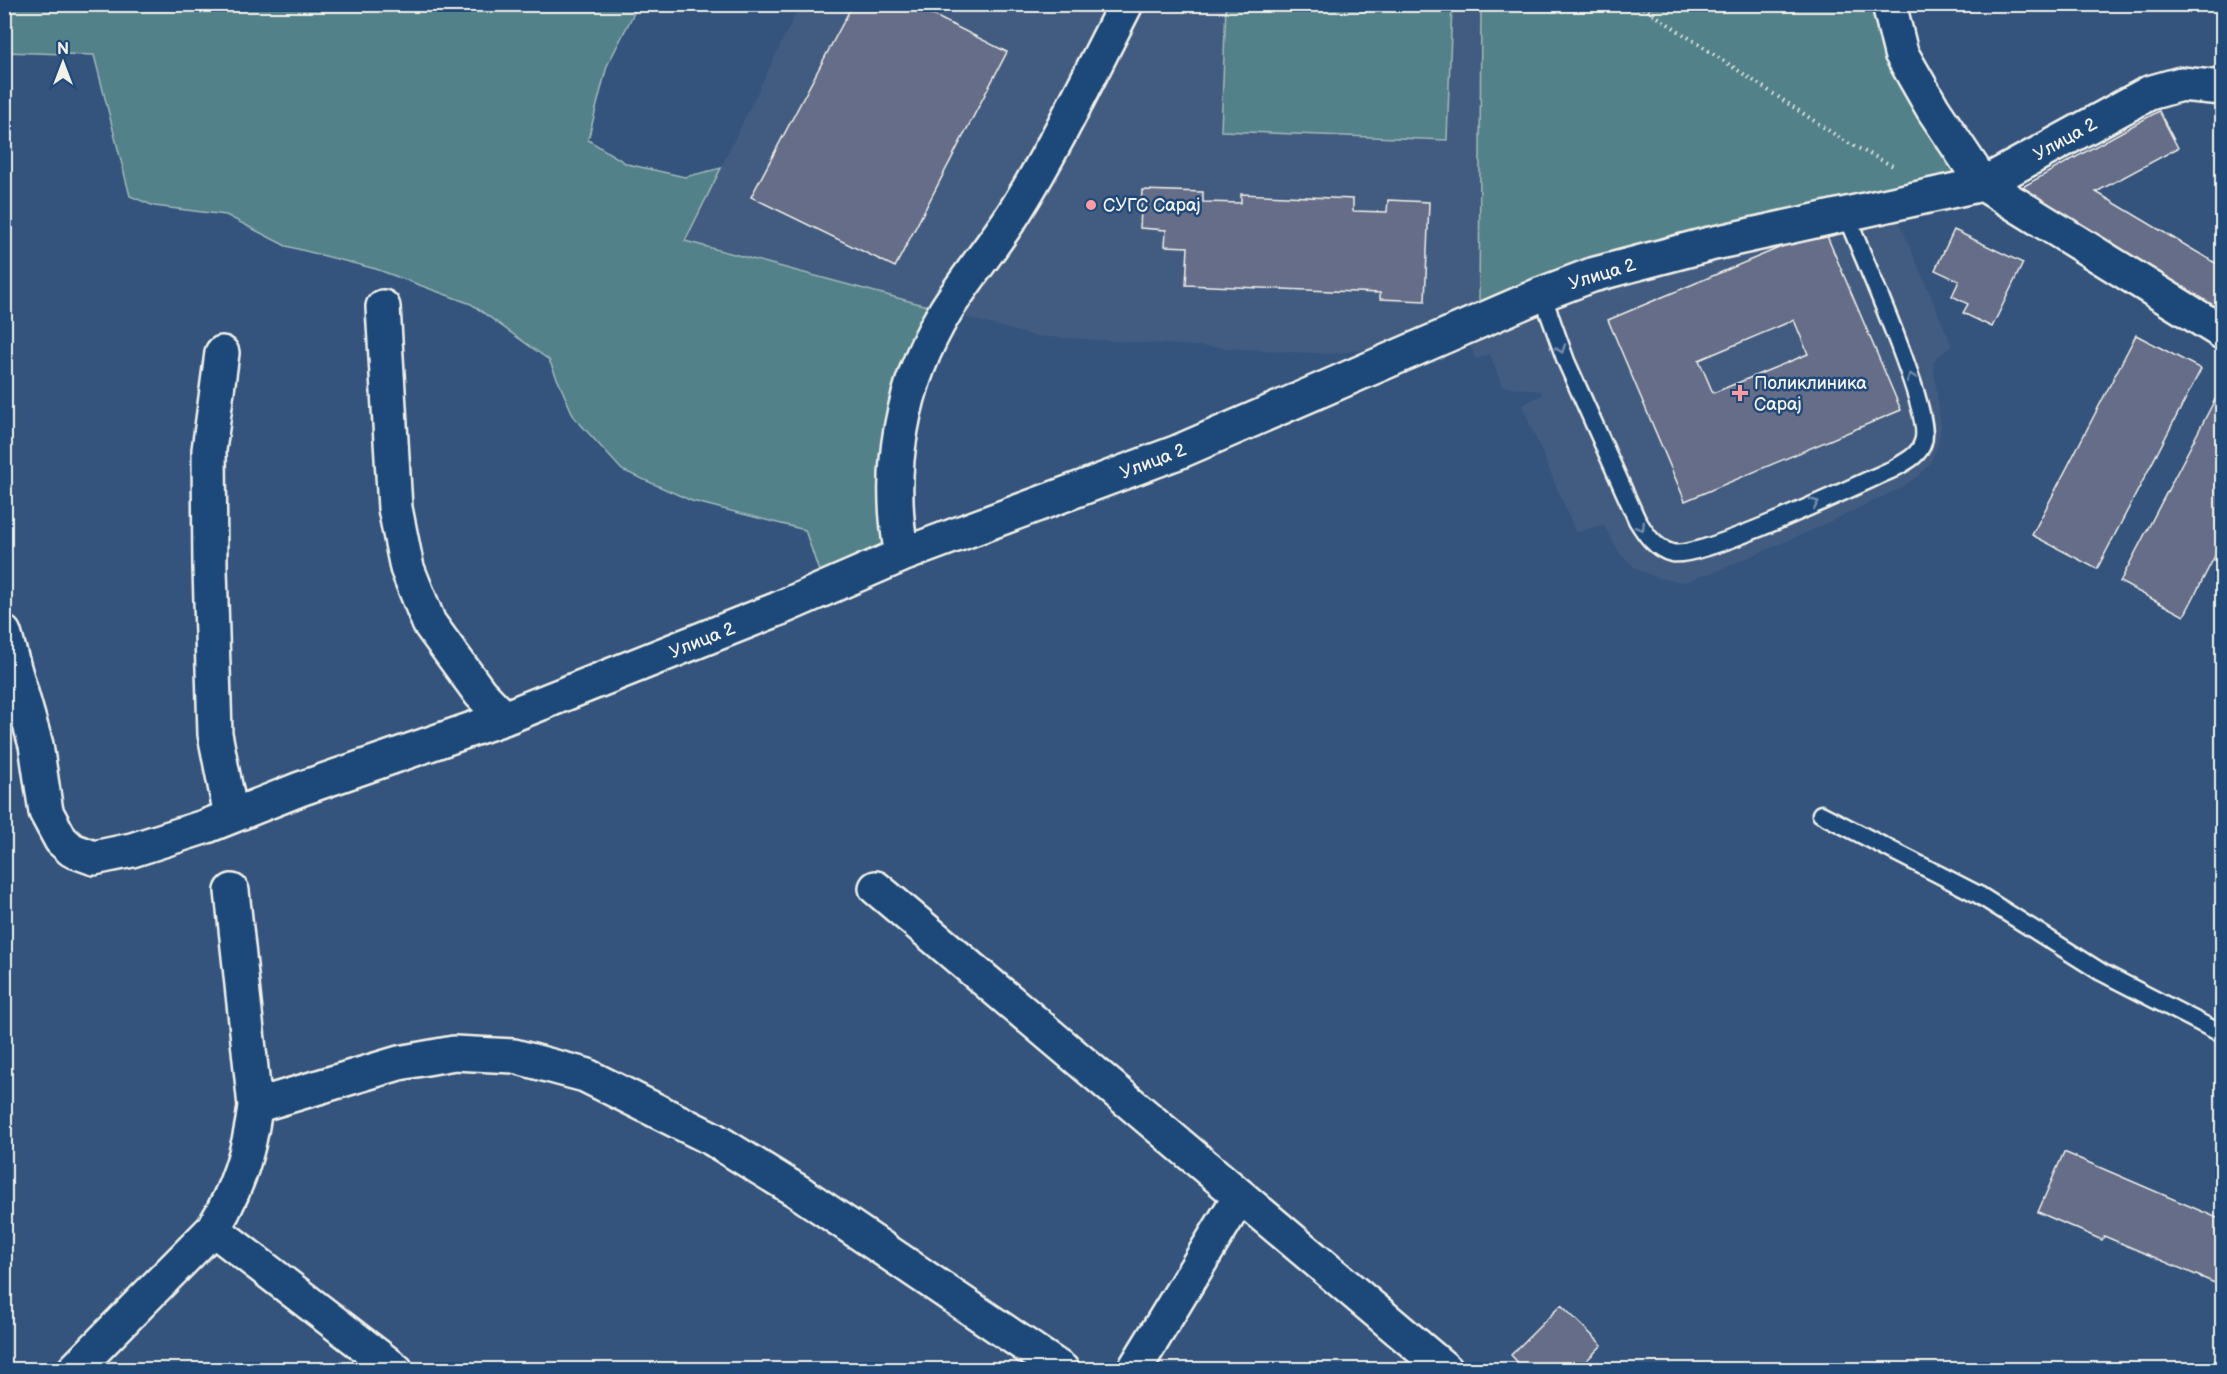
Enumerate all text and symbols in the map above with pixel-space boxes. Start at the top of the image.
north arrow [33,33,93,93]
text: N [57,40,69,59]
street label: Улица 2 [2030,113,2101,165]
place label: СУГС Сарај [1103,195,1201,216]
marker: СУГС Сарај [1084,198,1098,212]
street label: Улица 2 [1566,254,1638,295]
one-way arrow [1554,343,1567,354]
one-way arrow [1906,372,1918,383]
place label: Поликлиника Сарај [1754,373,1867,415]
marker: Поликлиника Сарај [1731,384,1749,402]
street label: Улица 2 [1117,439,1189,484]
one-way arrow [1808,498,1819,510]
one-way arrow [1634,520,1645,531]
street label: Улица 2 [666,618,738,663]

